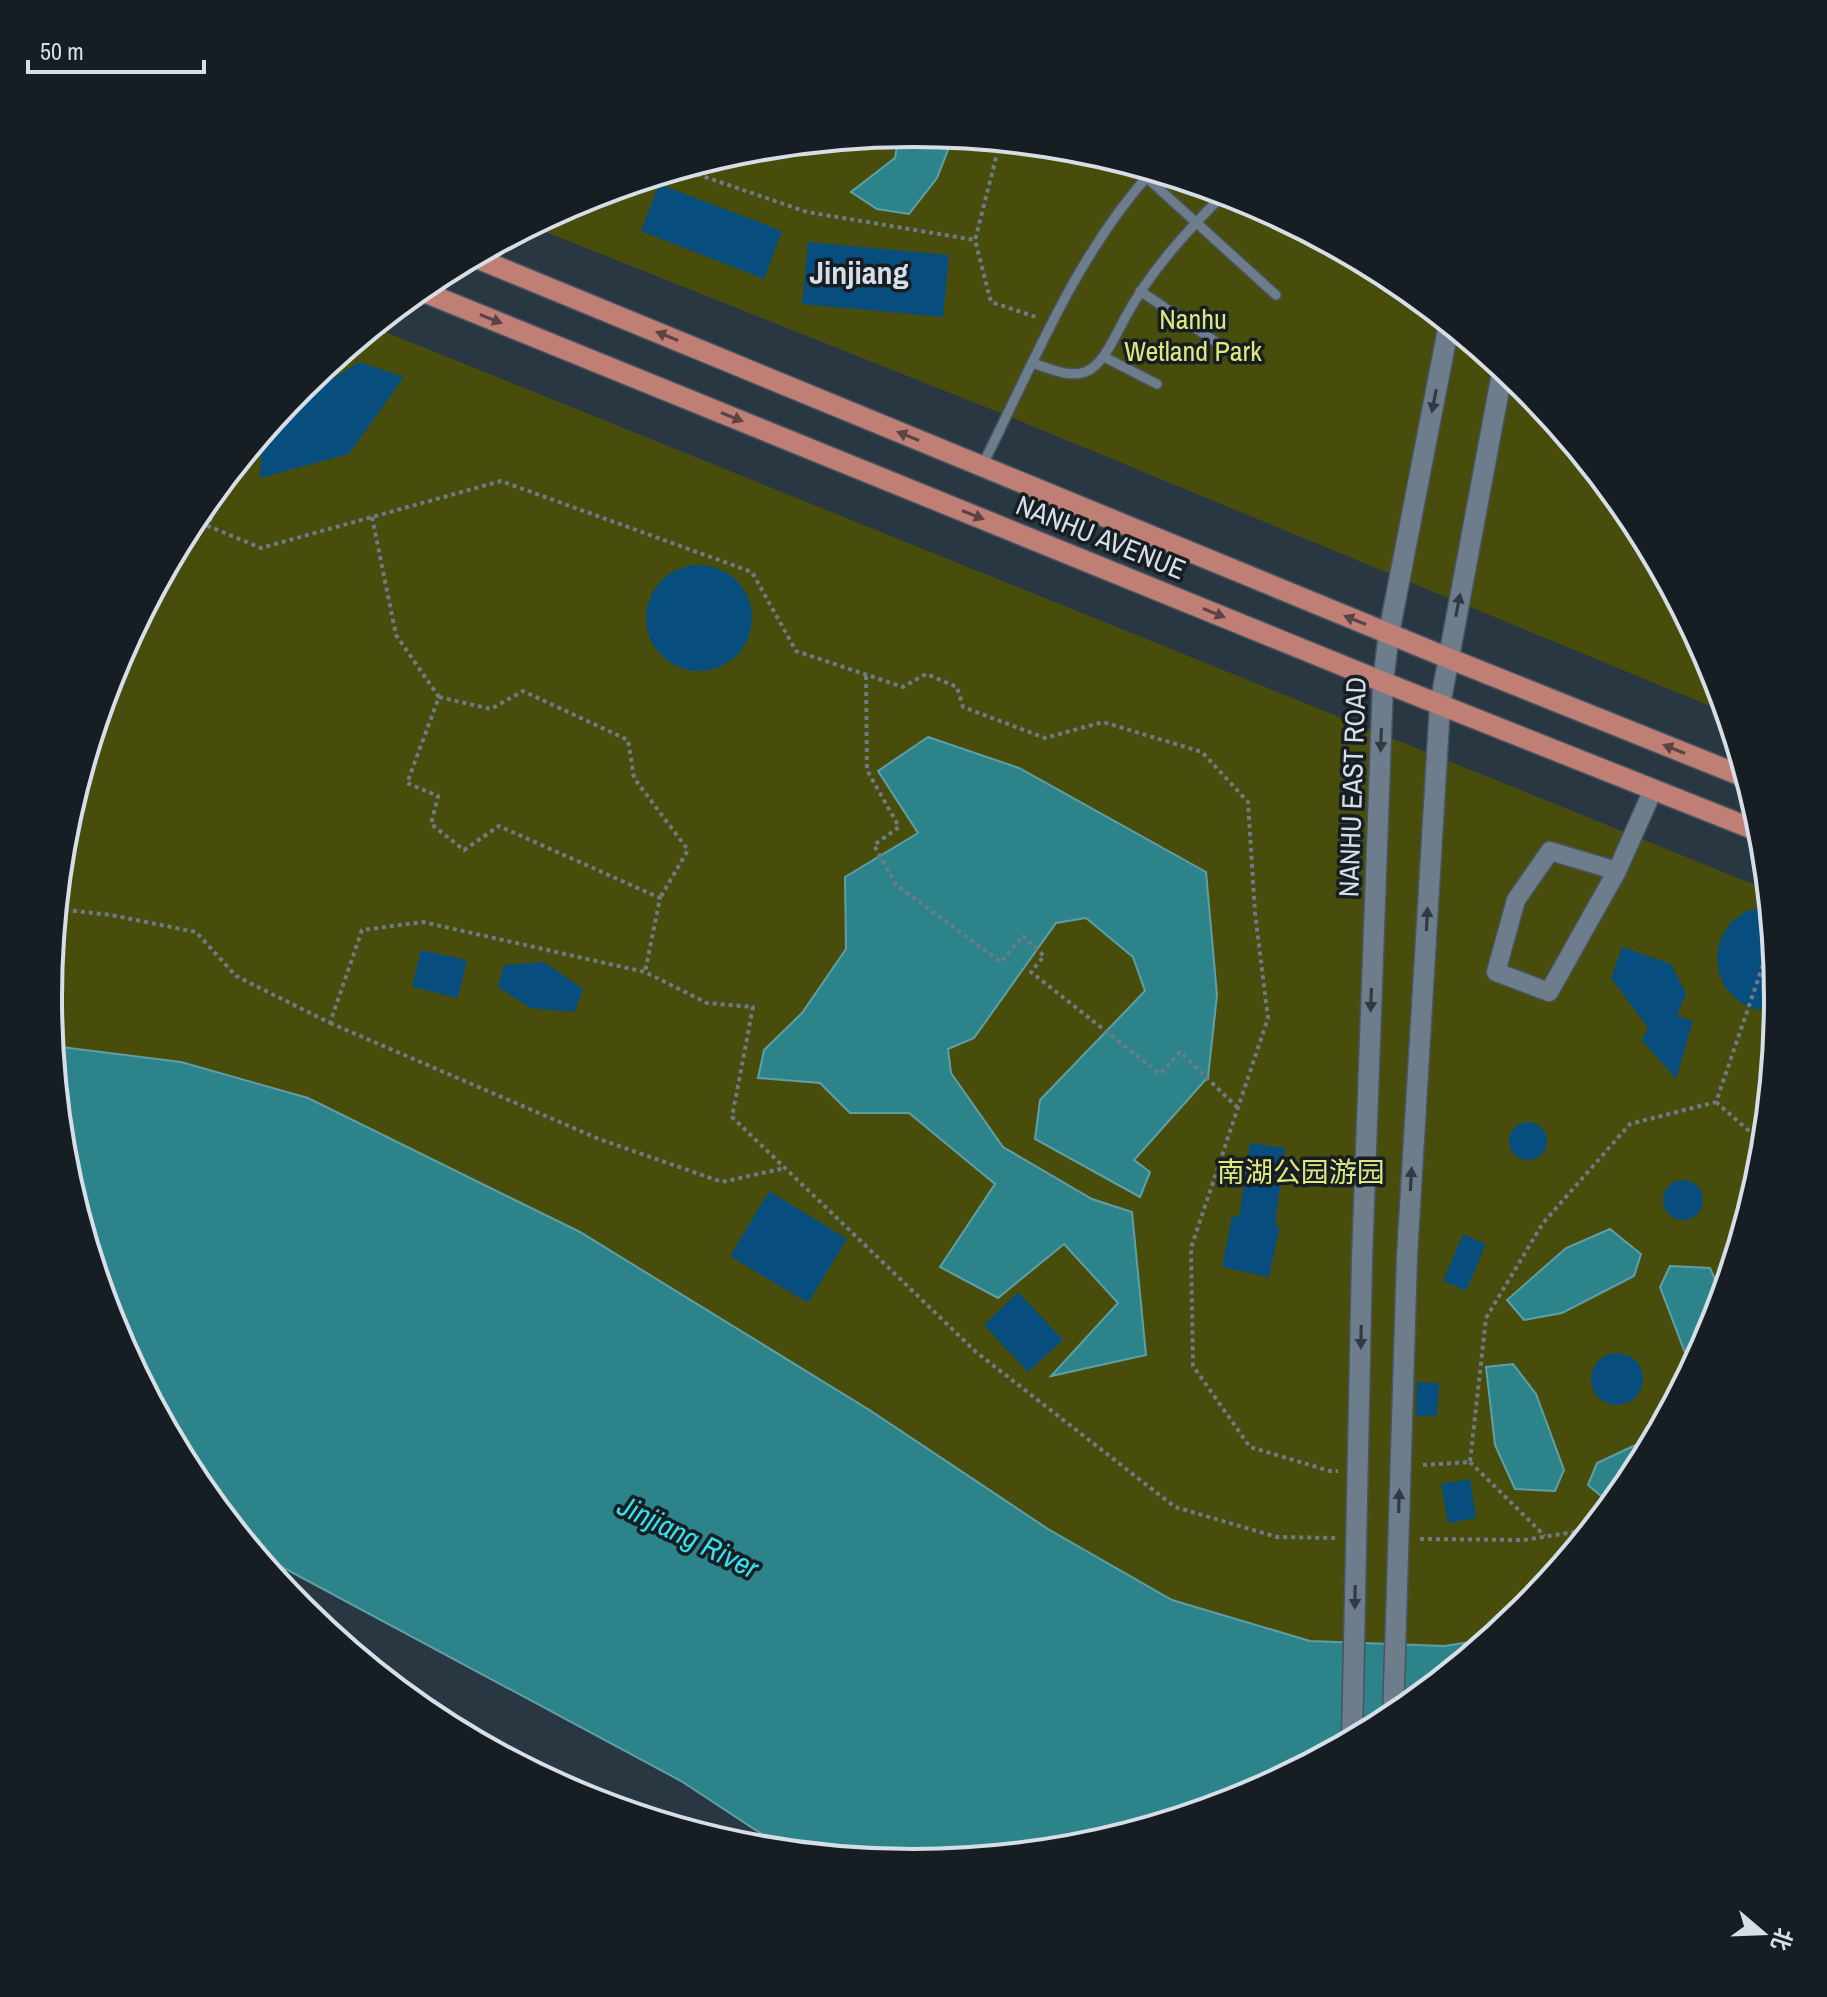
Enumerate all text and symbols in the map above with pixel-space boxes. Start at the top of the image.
scale bar [28,24,204,74]
text: 50 m [40,35,84,67]
district label: Jinjiang [809,251,909,294]
park label: Nanhu Wetland Park [1124,300,1262,370]
one-way arrow [479,313,503,326]
one-way arrow [655,330,679,343]
one-way arrow [1428,388,1440,413]
one-way arrow [720,411,744,424]
one-way arrow [896,429,920,442]
street label: NANHU AVENUE [1011,486,1191,588]
one-way arrow [961,509,985,522]
one-way arrow [1452,592,1464,617]
one-way arrow [1202,607,1226,620]
one-way arrow [1343,613,1367,626]
street label: NANHU EAST ROAD [1329,676,1375,898]
one-way arrow [1374,728,1387,753]
one-way arrow [1662,742,1686,755]
one-way arrow [1421,906,1434,931]
one-way arrow [1365,988,1378,1013]
park label: 南湖公园游园 [1217,1153,1385,1191]
one-way arrow [1405,1166,1418,1191]
one-way arrow [1354,1325,1367,1350]
water label: Jinjiang River [611,1484,766,1588]
one-way arrow [1393,1488,1406,1513]
one-way arrow [1349,1585,1361,1610]
north arrow [1723,1893,1803,1973]
text: 北 [1764,1924,1800,1955]

